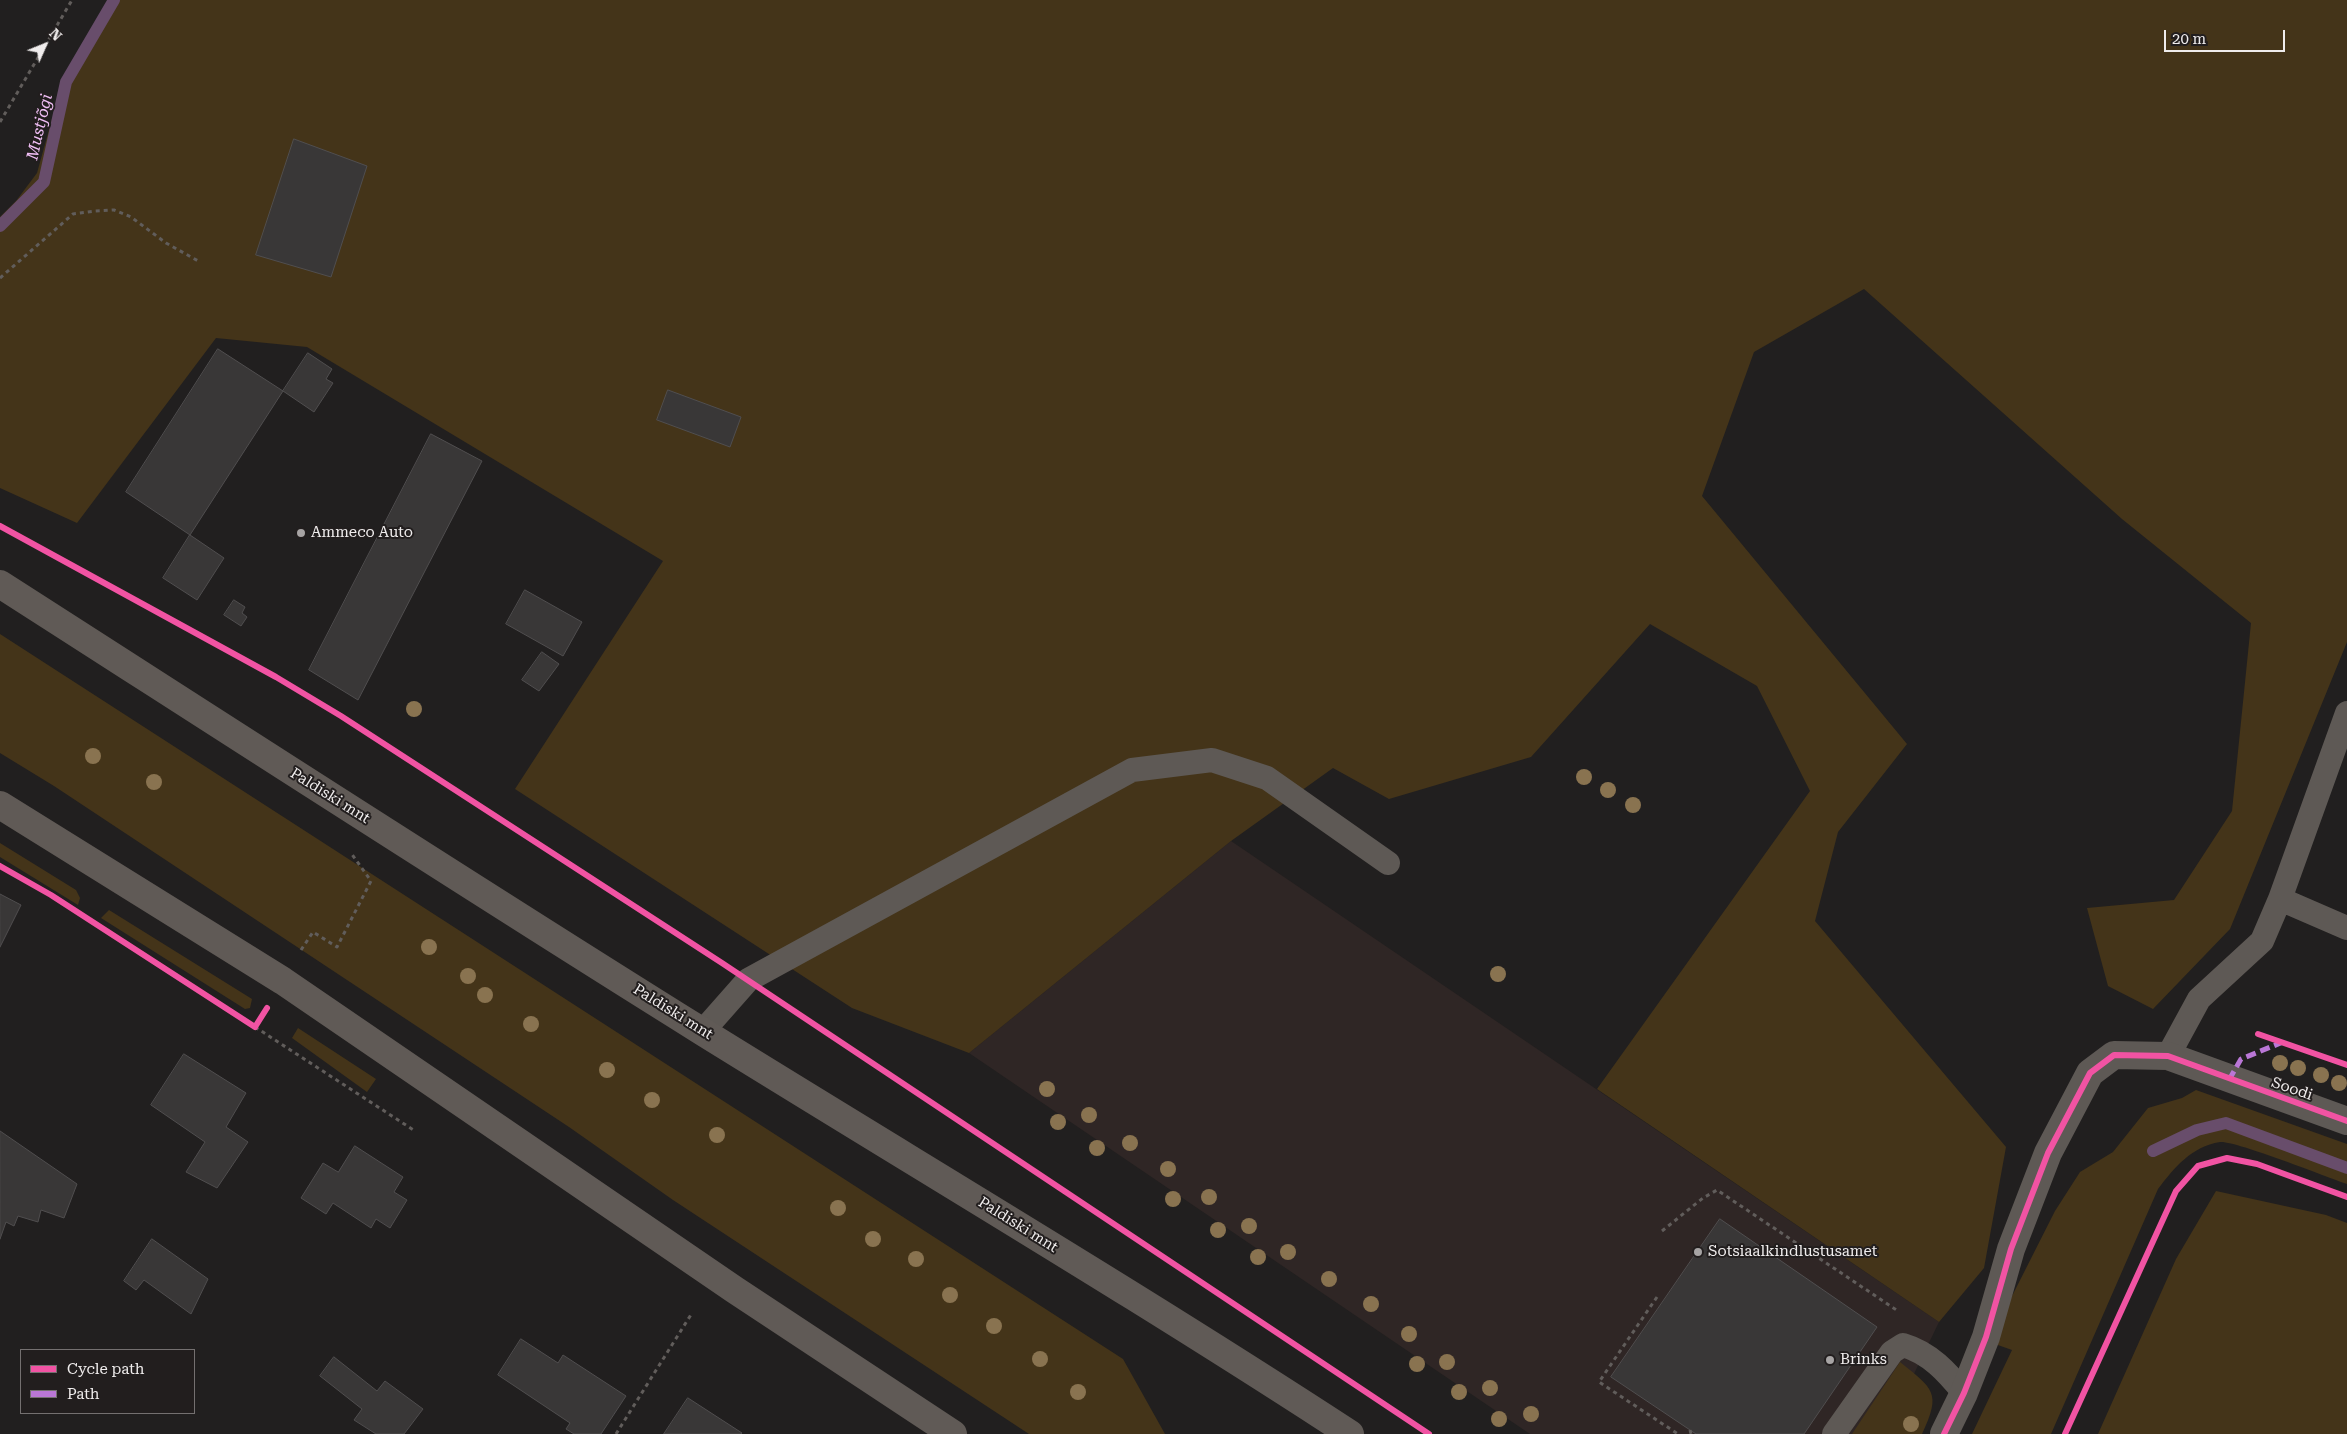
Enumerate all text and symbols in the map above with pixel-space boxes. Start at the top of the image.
north arrow [20,20,70,70]
scale bar [2167,20,2288,52]
text: N [46,25,65,44]
text: 20 m [2172,30,2206,48]
water label: Mustjõgi [23,92,57,162]
place label: Ammeco Auto [311,524,413,542]
marker: Ammeco Auto [295,527,307,539]
street label: Paldiski mnt [287,764,373,828]
street label: Paldiski mnt [630,980,716,1044]
street label: Soodi [2269,1074,2315,1104]
street label: Paldiski mnt [975,1193,1061,1257]
place label: Sotsiaalkindlustusamet [1708,1243,1877,1261]
marker: Sotsiaalkindlustusamet [1692,1246,1704,1258]
legend [20,1349,195,1414]
place label: Brinks [1840,1351,1887,1369]
marker: Brinks [1824,1354,1836,1366]
text: Cycle path [67,1360,144,1378]
text: Path [67,1385,100,1403]

